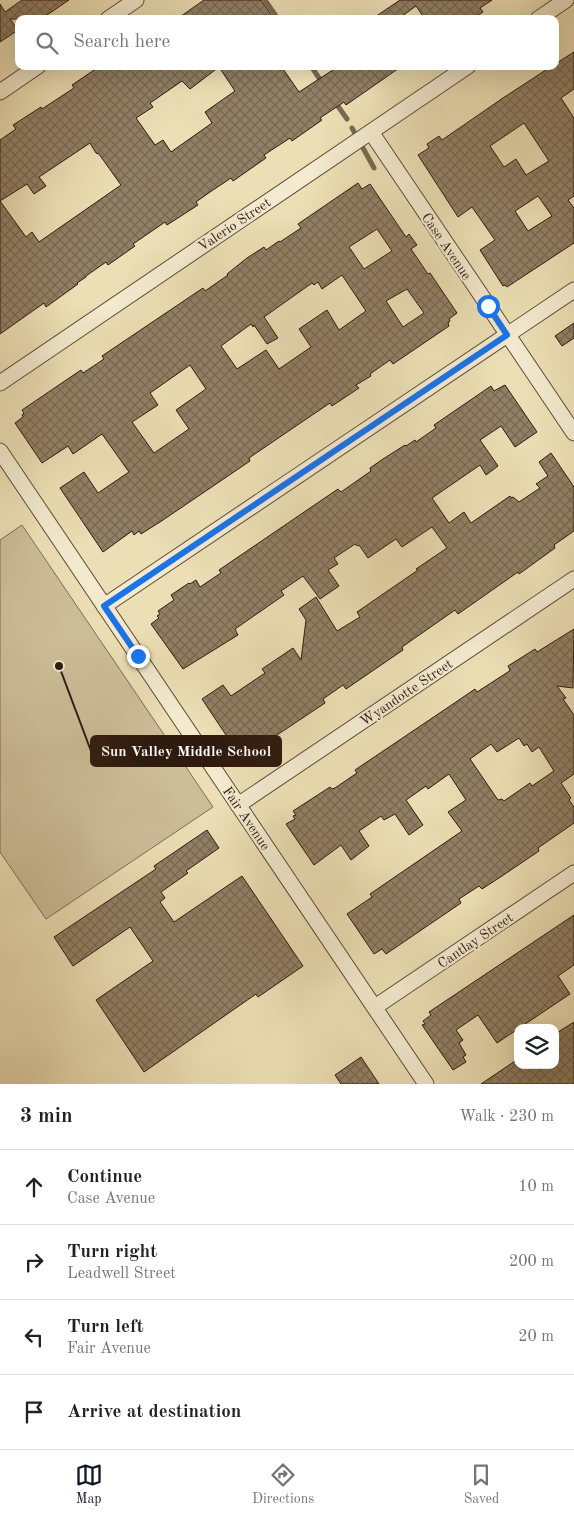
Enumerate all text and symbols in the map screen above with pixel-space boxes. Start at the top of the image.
search box [15,15,559,70]
icon: search [33,29,61,57]
text: Search here [73,33,170,52]
street label: Valerio Street [196,195,274,254]
street label: Case Avenue [419,211,474,282]
route start [477,295,500,318]
route end [127,645,150,668]
street label: Wyandotte Street [358,657,455,729]
callout: Sun Valley Middle School [91,736,281,766]
text: Sun Valley Middle School [101,745,272,760]
street label: Fair Avenue [220,784,272,853]
street label: Cantlay Street [435,910,516,971]
map controls [514,1024,559,1069]
button: layers [514,1024,559,1069]
text: 3 min [20,1106,73,1127]
text: Walk · 230 m [459,1109,554,1125]
text: Continue [67,1168,142,1187]
icon: ahead [20,1173,48,1201]
text: 10 m [518,1179,554,1195]
text: Case Avenue [67,1191,155,1207]
text: Turn right [67,1243,157,1262]
icon: right [20,1248,48,1276]
text: 200 m [509,1254,554,1270]
text: Leadwell Street [67,1266,176,1282]
text: Turn left [67,1318,144,1337]
icon: left [20,1323,48,1351]
text: 20 m [518,1329,554,1345]
text: Fair Avenue [67,1341,151,1357]
icon: arrive [20,1398,48,1426]
text: Arrive at destination [67,1403,241,1422]
tab: Map [75,1461,103,1508]
tab: Directions [252,1461,314,1508]
tab: Saved [464,1461,499,1508]

